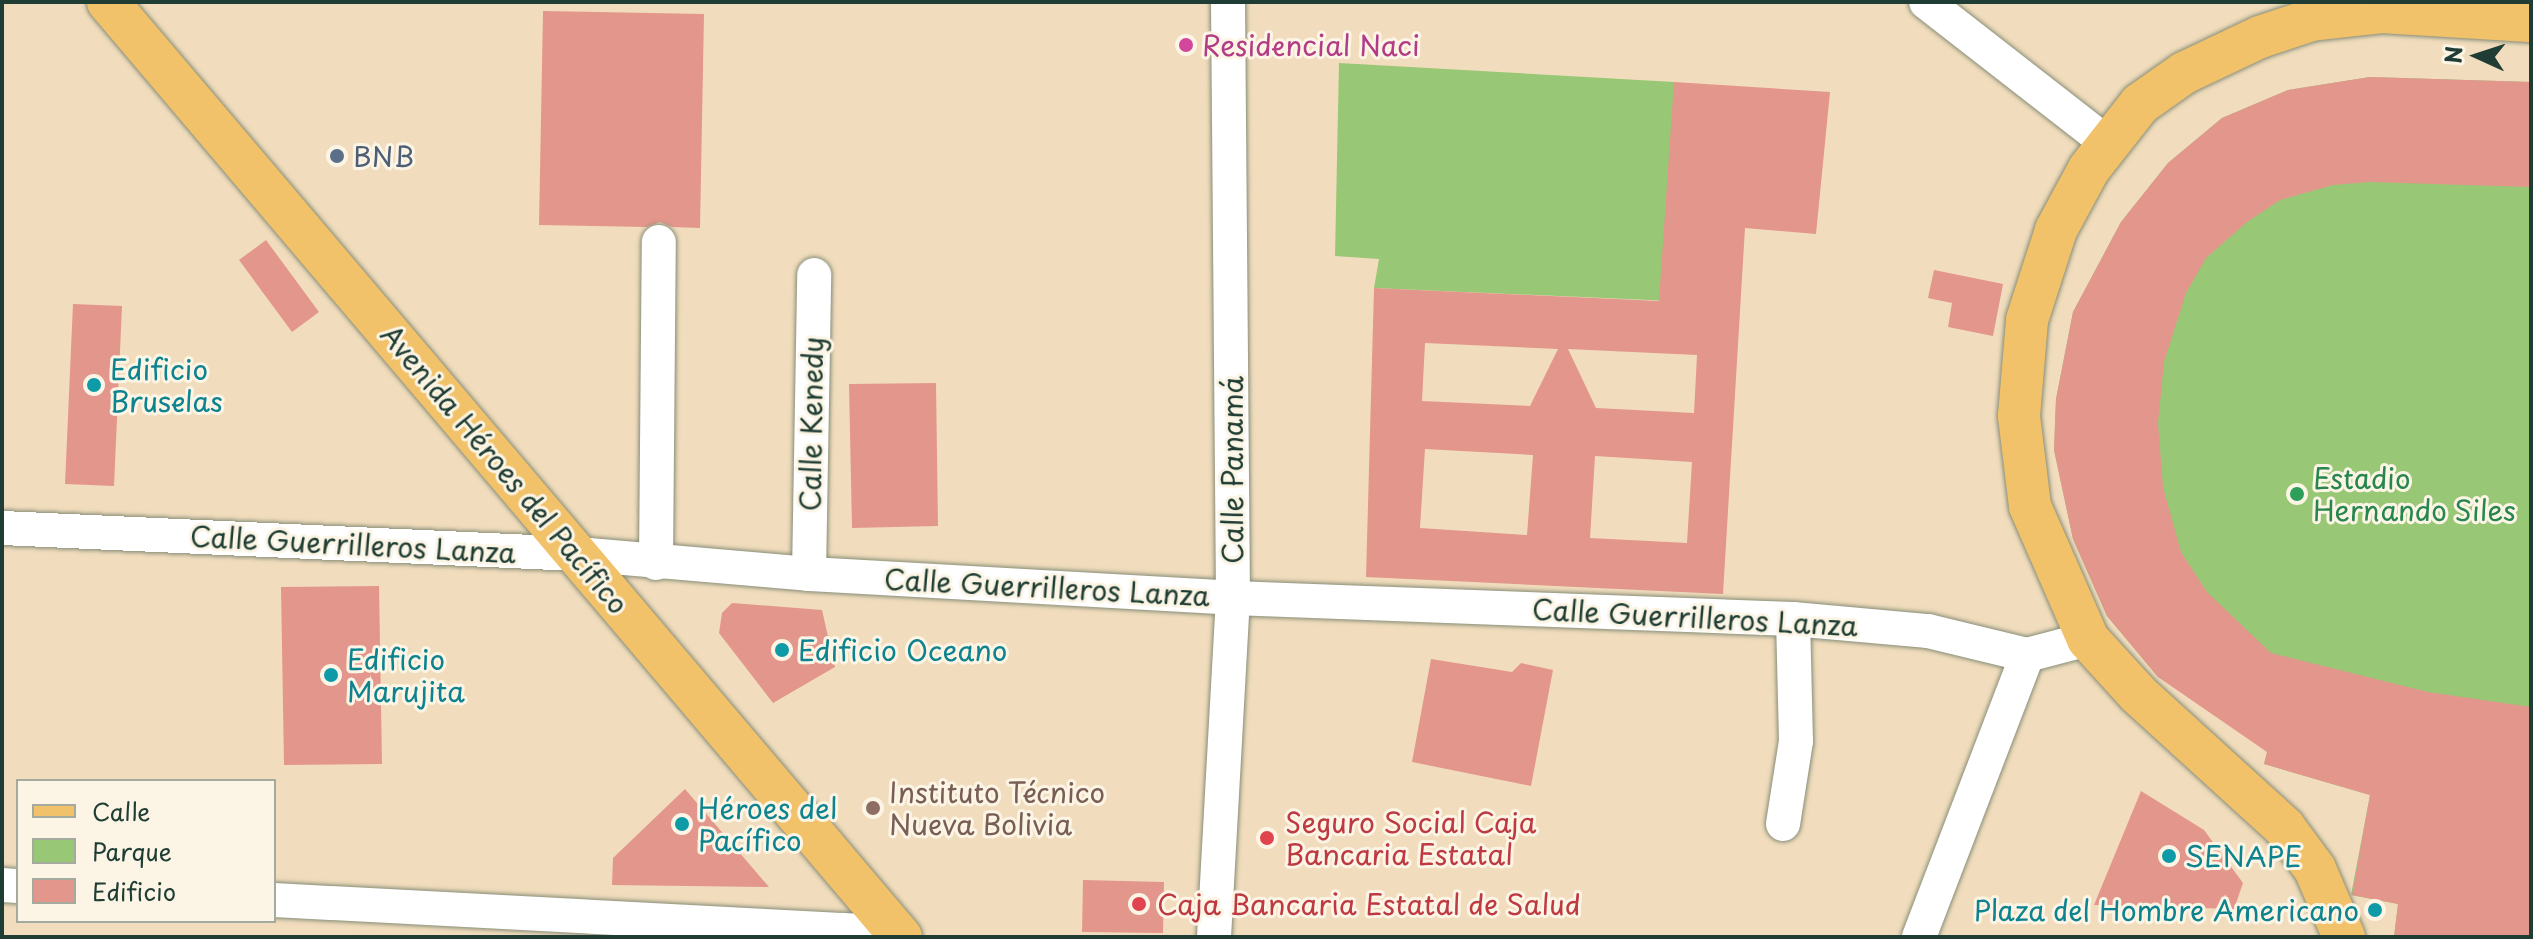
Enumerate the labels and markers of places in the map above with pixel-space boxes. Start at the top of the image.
place label: Residencial Naci [1202,28,1421,62]
marker: Residencial Naci [1177,36,1195,54]
place label: BNB [353,139,414,173]
marker: BNB [328,147,346,165]
place label: Edificio Bruselas [110,352,223,418]
marker: Edificio Bruselas [85,376,103,394]
place label: Estadio Hernando Siles [2313,461,2517,527]
marker: Estadio Hernando Siles [2288,485,2306,503]
place label: Edificio Oceano [798,633,1006,667]
marker: Edificio Oceano [773,641,791,659]
place label: Edificio Marujita [347,642,465,708]
marker: Edificio Marujita [322,666,340,684]
place label: Instituto Técnico Nueva Bolivia [889,775,1108,841]
place label: Héroes del Pacífico [698,791,838,857]
marker: Instituto Técnico Nueva Bolivia [864,799,882,817]
place label: Seguro Social Caja Bancaria Estatal [1285,805,1539,871]
marker: Héroes del Pacífico [673,815,691,833]
marker: Seguro Social Caja Bancaria Estatal [1256,827,1278,849]
place label: SENAPE [2185,839,2302,873]
marker: SENAPE [2160,847,2178,865]
place label: Caja Bancaria Estatal de Salud [1157,887,1583,921]
marker: Caja Bancaria Estatal de Salud [1128,893,1150,915]
place label: Plaza del Hombre Americano [1969,893,2359,927]
marker: Plaza del Hombre Americano [2366,901,2384,919]

